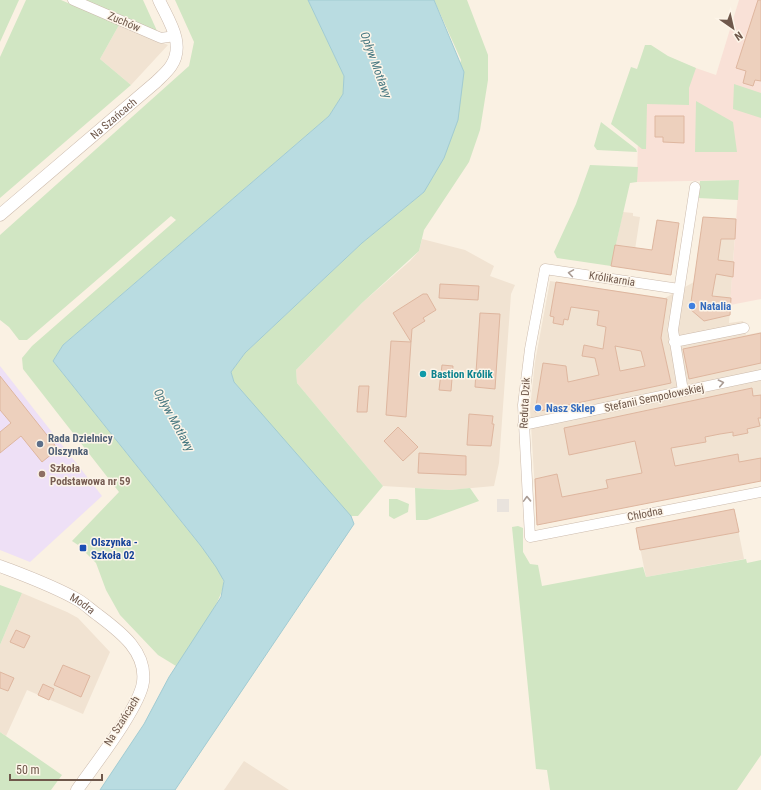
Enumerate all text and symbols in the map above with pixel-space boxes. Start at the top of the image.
north arrow [713,8,753,48]
street label: Zuchów [106,9,142,35]
text: N [732,29,745,43]
water label: Opływ Motławy [357,30,395,101]
street label: Na Szańcach [88,95,139,142]
one-way arrow [568,269,574,278]
street label: Królikarnia [588,269,636,289]
place label: Natalia [700,300,731,313]
marker: Natalia [687,301,697,311]
place label: Bastion Królik [431,368,493,381]
marker: Bastion Królik [418,369,428,379]
street label: Reduta Dzik [517,377,533,429]
one-way arrow [718,380,724,388]
street label: Stefanii Sempołowskiej [603,381,705,415]
water label: Opływ Motławy [151,386,198,455]
place label: Nasz Sklep [546,402,596,415]
marker: Nasz Sklep [533,403,543,413]
place label: Rada Dzielnicy Olszynka [48,432,113,458]
marker: Rada Dzielnicy Olszynka [35,439,45,449]
place label: Szkoła Podstawowa nr 59 [50,462,131,488]
marker: Szkoła Podstawowa nr 59 [37,469,47,479]
one-way arrow [523,496,532,502]
street label: Chłodna [626,504,664,524]
place label: Olszynka - Szkoła 02 [91,536,138,562]
marker: Olszynka - Szkoła 02 [78,543,88,553]
street label: Modra [68,590,98,617]
street label: Na Szańcach [102,694,142,748]
scale bar [10,756,102,782]
text: 50 m [16,763,40,777]

